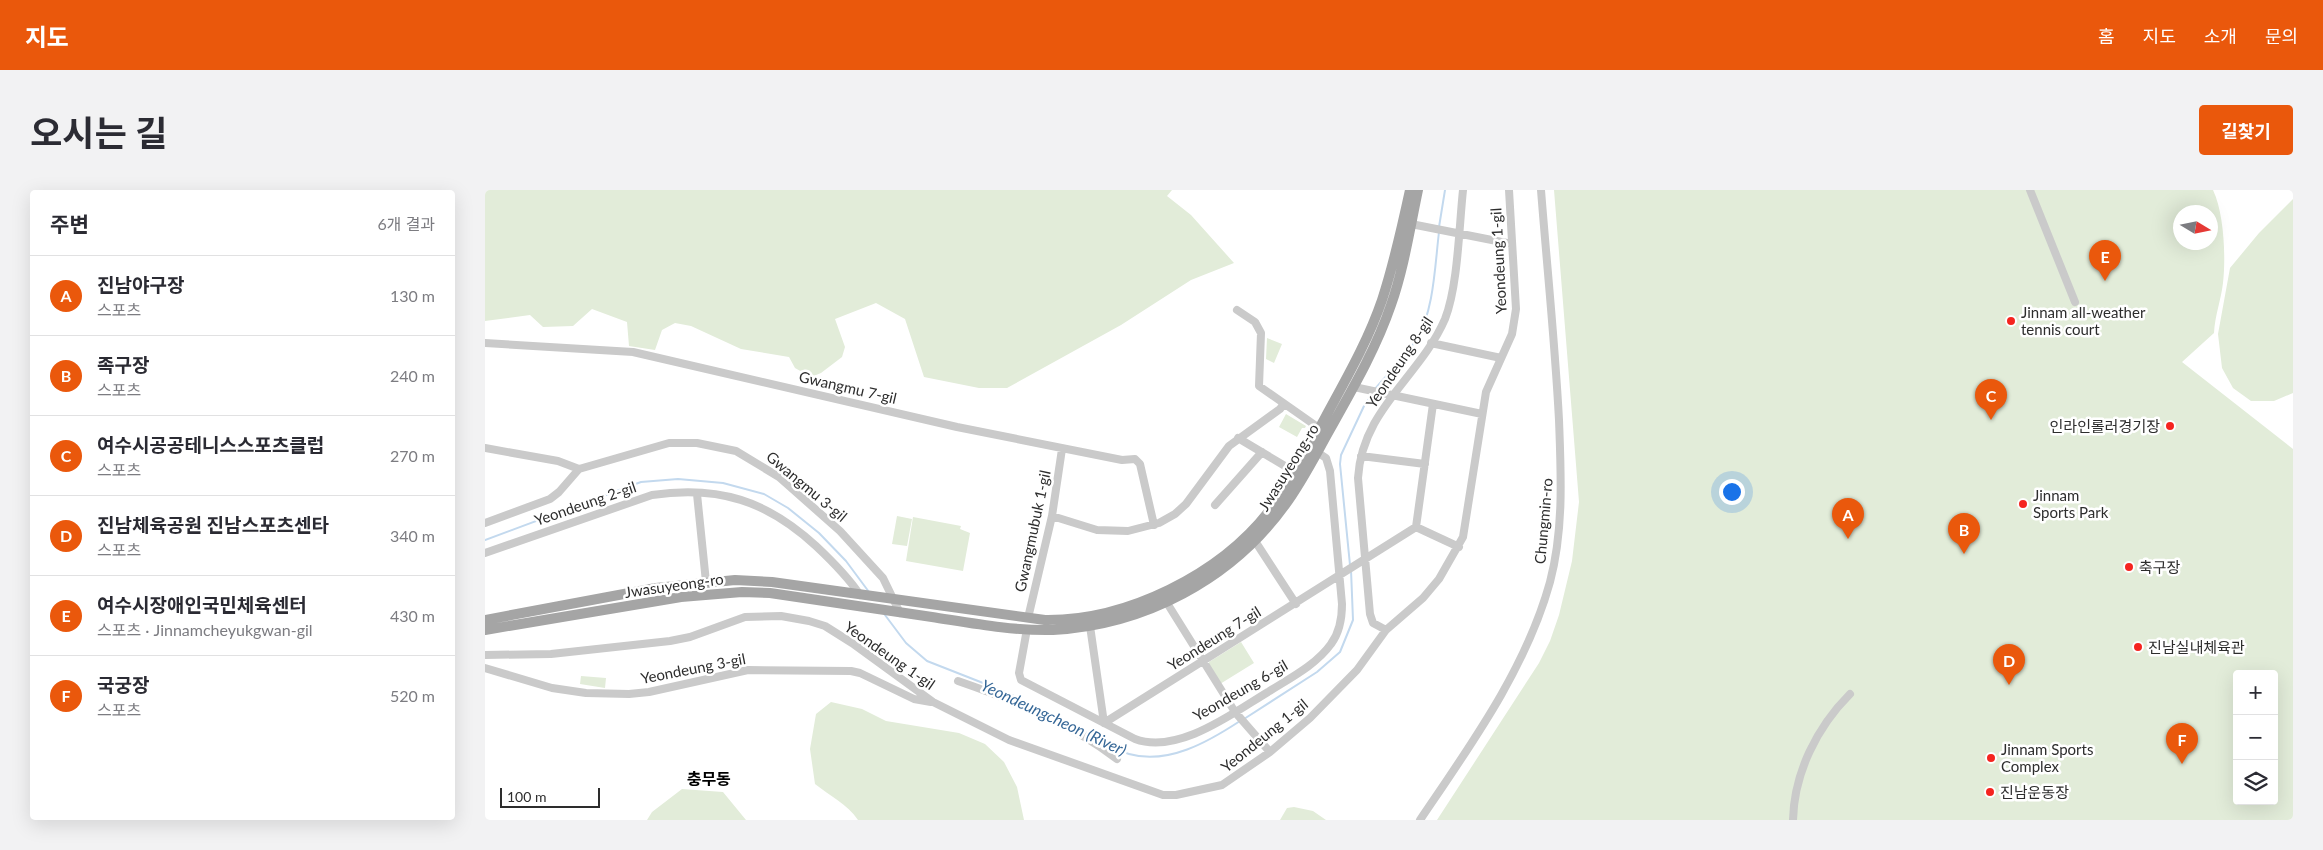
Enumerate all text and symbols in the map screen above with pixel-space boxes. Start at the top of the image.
text: 지도 [25,22,69,51]
text: 홈 [2098,25,2115,47]
text: 지도 [2143,25,2176,47]
text: 소개 [2204,25,2237,47]
text: 문의 [2265,25,2298,47]
button: 길찾기 [2199,105,2293,155]
text: 오시는 길 [30,111,167,153]
north arrow [2173,205,2218,250]
street label: Yeondeung 1-gil [1486,207,1510,315]
text: 주변 [50,211,89,236]
text: 6개 결과 [377,214,435,233]
pin: E [2089,240,2121,281]
text: 진남야구장 [97,273,184,296]
text: A [60,286,72,305]
text: 130 m [390,286,435,305]
text: 스포츠 [97,300,141,319]
place label: Jinnam all-weather tennis court [2021,303,2146,338]
street label: Yeondeung 8-gil [1362,313,1436,411]
marker: Jinnam all-weather tennis court [2005,315,2017,327]
text: 족구장 [97,353,149,376]
text: B [61,366,71,385]
text: 240 m [390,366,435,385]
street label: Gwangmu 7-gil [797,367,899,407]
pin: C [1975,379,2007,420]
text: 스포츠 [97,380,141,399]
place label: 인라인롤러경기장 [2050,417,2160,435]
street label: Jwasuyeong-ro [1254,420,1322,514]
marker: 인라인롤러경기장 [2164,420,2176,432]
text: 여수시공공테니스스포츠클럽 [97,433,324,456]
text: C [61,446,71,465]
text: 270 m [390,446,435,465]
street label: Gwangmu 3-gil [763,447,851,525]
text: 스포츠 [97,460,141,479]
street label: Gwangmubuk 1-gil [1010,468,1054,594]
street label: Yeondeung 2-gil [532,477,638,529]
street label: Chungmin-ro [1530,477,1556,565]
your location [1719,479,1745,505]
place label: Jinnam Sports Park [2033,486,2109,521]
pin: A [1832,498,1864,539]
marker: Jinnam Sports Park [2017,498,2029,510]
text: 진남체육공원 진남스포츠센타 [97,513,329,536]
pin: B [1948,513,1980,554]
text: D [60,526,72,545]
text: 340 m [390,526,435,545]
text: 스포츠 [97,540,141,559]
place label: 축구장 [2139,558,2181,576]
marker: 축구장 [2123,561,2135,573]
street label: Jwasuyeong-ro [623,569,725,601]
text: 여수시장애인국민체육센터 [97,593,307,616]
street label: Yeondeung 7-gil [1164,602,1264,674]
text: E [61,606,71,625]
text: 430 m [390,606,435,625]
street label: Yeondeung 1-gil [841,617,939,693]
text: 스포츠 · Jinnamcheyukgwan-gil [97,620,313,639]
place label: 진남실내체육관 [2148,638,2245,656]
marker: 진남실내체육관 [2132,641,2144,653]
pin: D [1993,644,2025,685]
street label: Yeondeung 3-gil [639,649,747,687]
street label: Yeondeung 6-gil [1189,656,1291,724]
map controls [2233,670,2278,805]
button: + [2233,670,2278,715]
text: 국궁장 [97,673,149,696]
water label: Yeondeungcheon (River) [978,675,1130,759]
text: F [61,686,71,705]
text: 520 m [390,686,435,705]
street label: Yeondeung 1-gil [1217,695,1311,775]
text: 스포츠 [97,700,141,719]
button: − [2233,715,2278,760]
pin: F [2166,723,2198,764]
place label: Jinnam Sports Complex [2001,740,2093,775]
marker: Jinnam Sports Complex [1985,752,1997,764]
button: layers [2233,760,2278,805]
district label: 충무동 [687,769,731,788]
place label: 진남운동장 [2000,783,2069,801]
scale bar [500,785,600,808]
marker: 진남운동장 [1984,786,1996,798]
text: 100 m [507,788,546,805]

